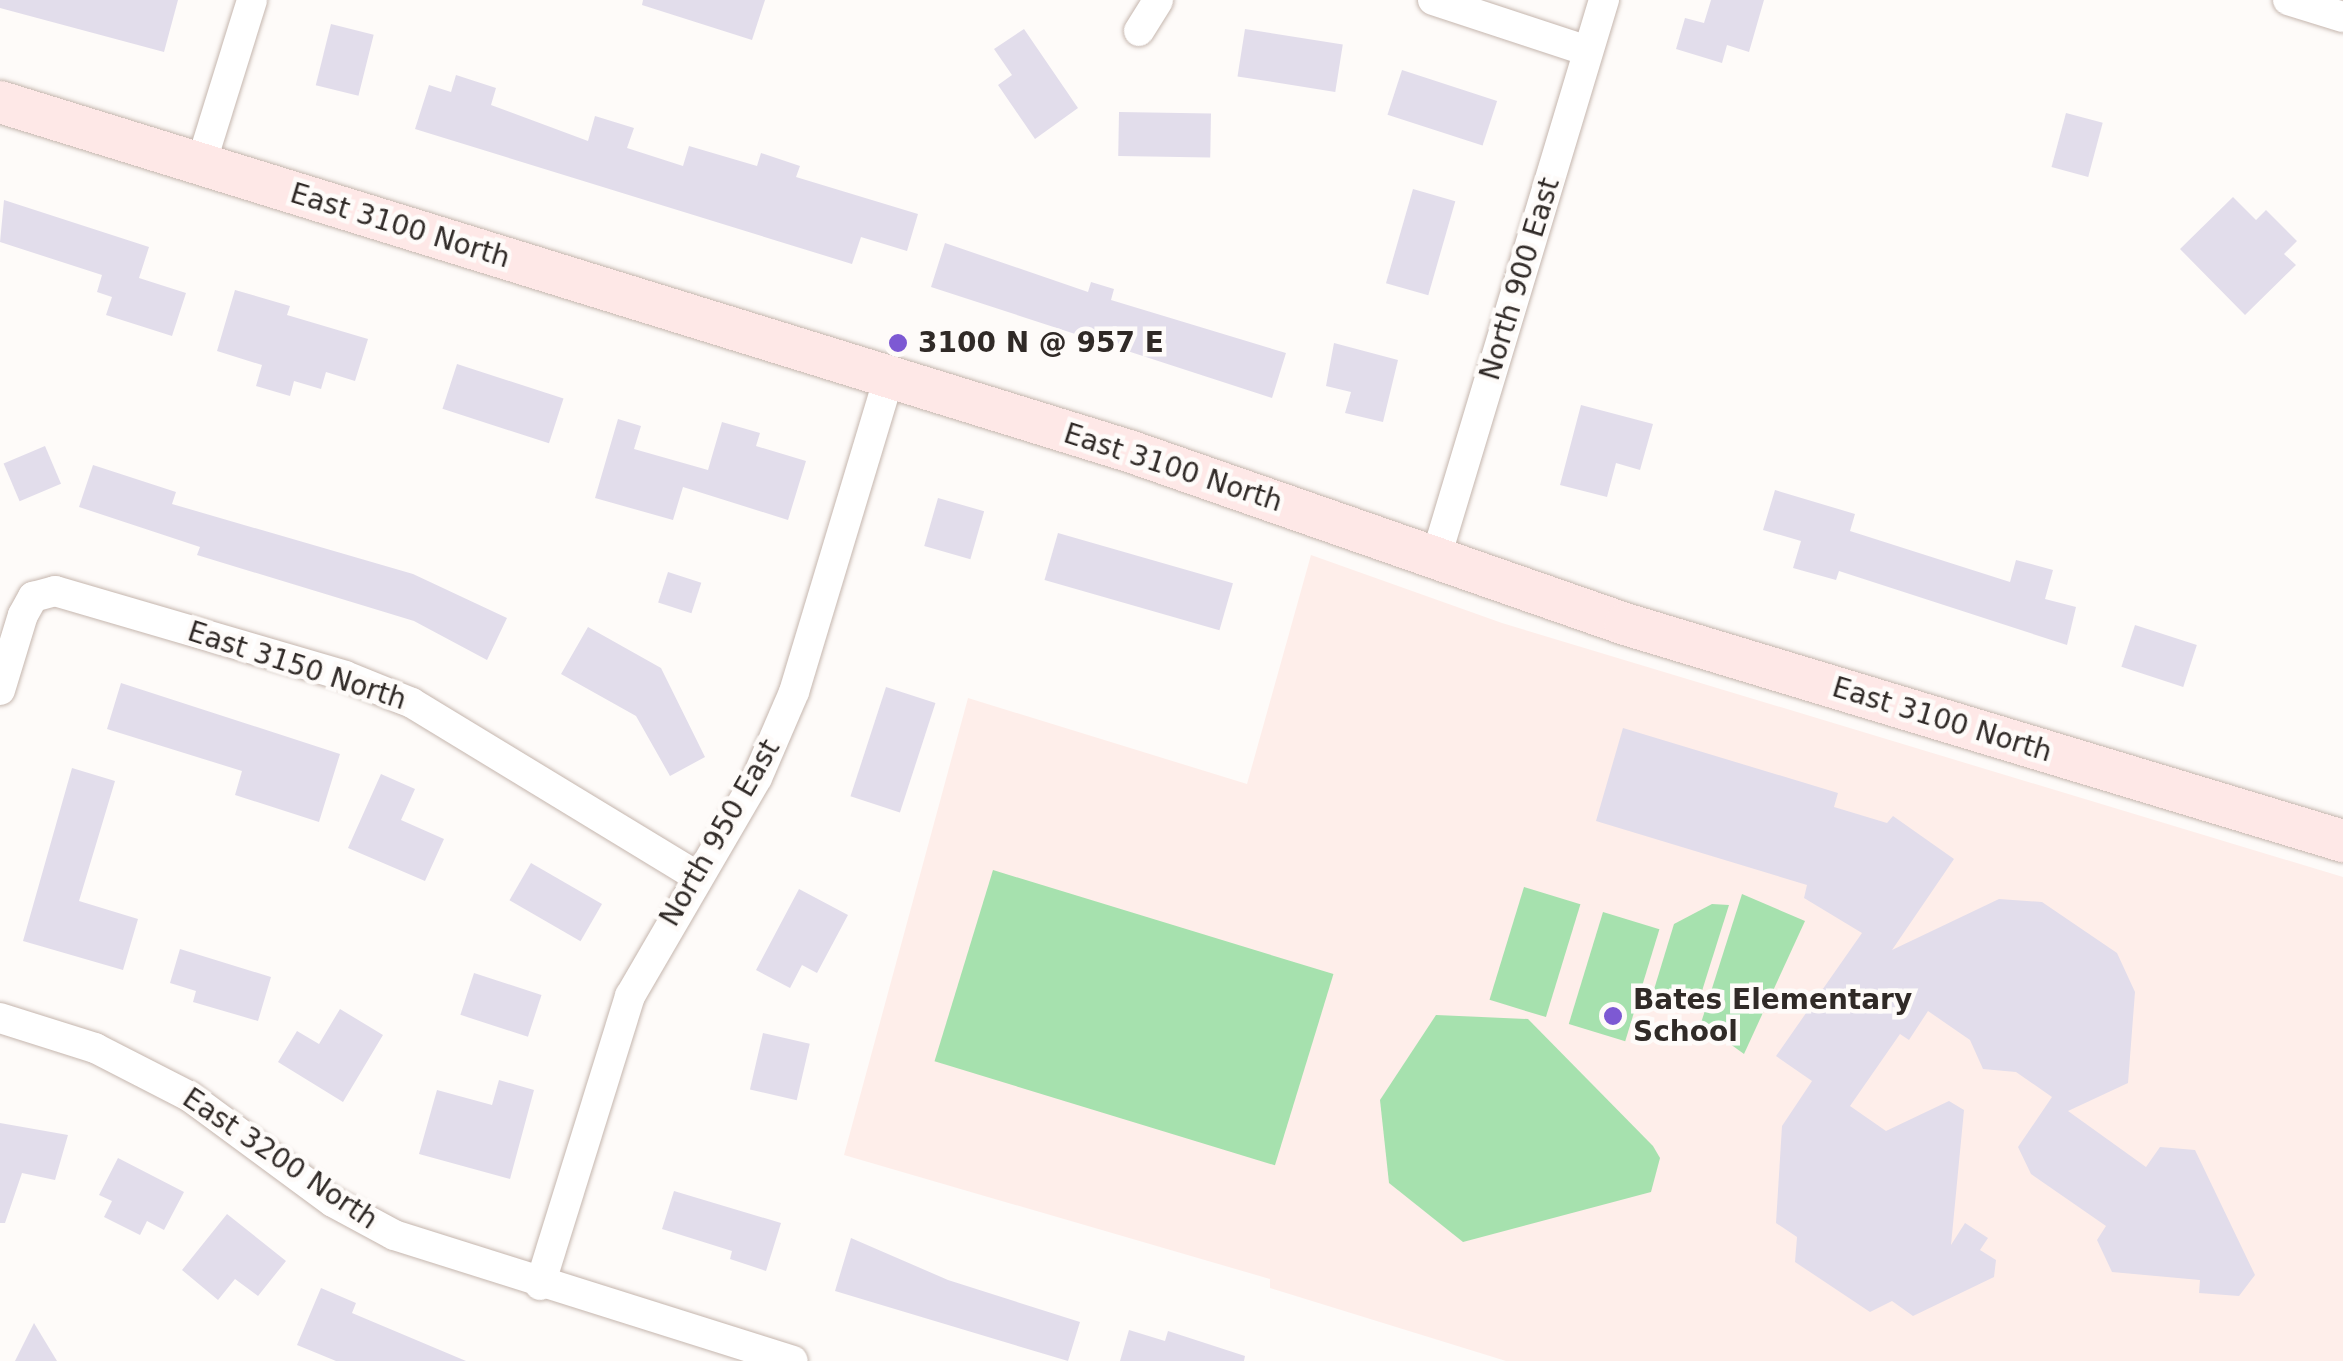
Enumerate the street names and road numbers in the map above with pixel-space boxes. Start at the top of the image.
street label: North 900 East [1473,174,1567,384]
street label: East 3100 North [286,177,514,275]
street label: East 3100 North [1059,417,1287,519]
street label: East 3150 North [183,615,411,717]
street label: East 3100 North [1828,671,2056,769]
street label: North 950 East [653,734,787,932]
street label: East 3200 North [176,1081,384,1237]

